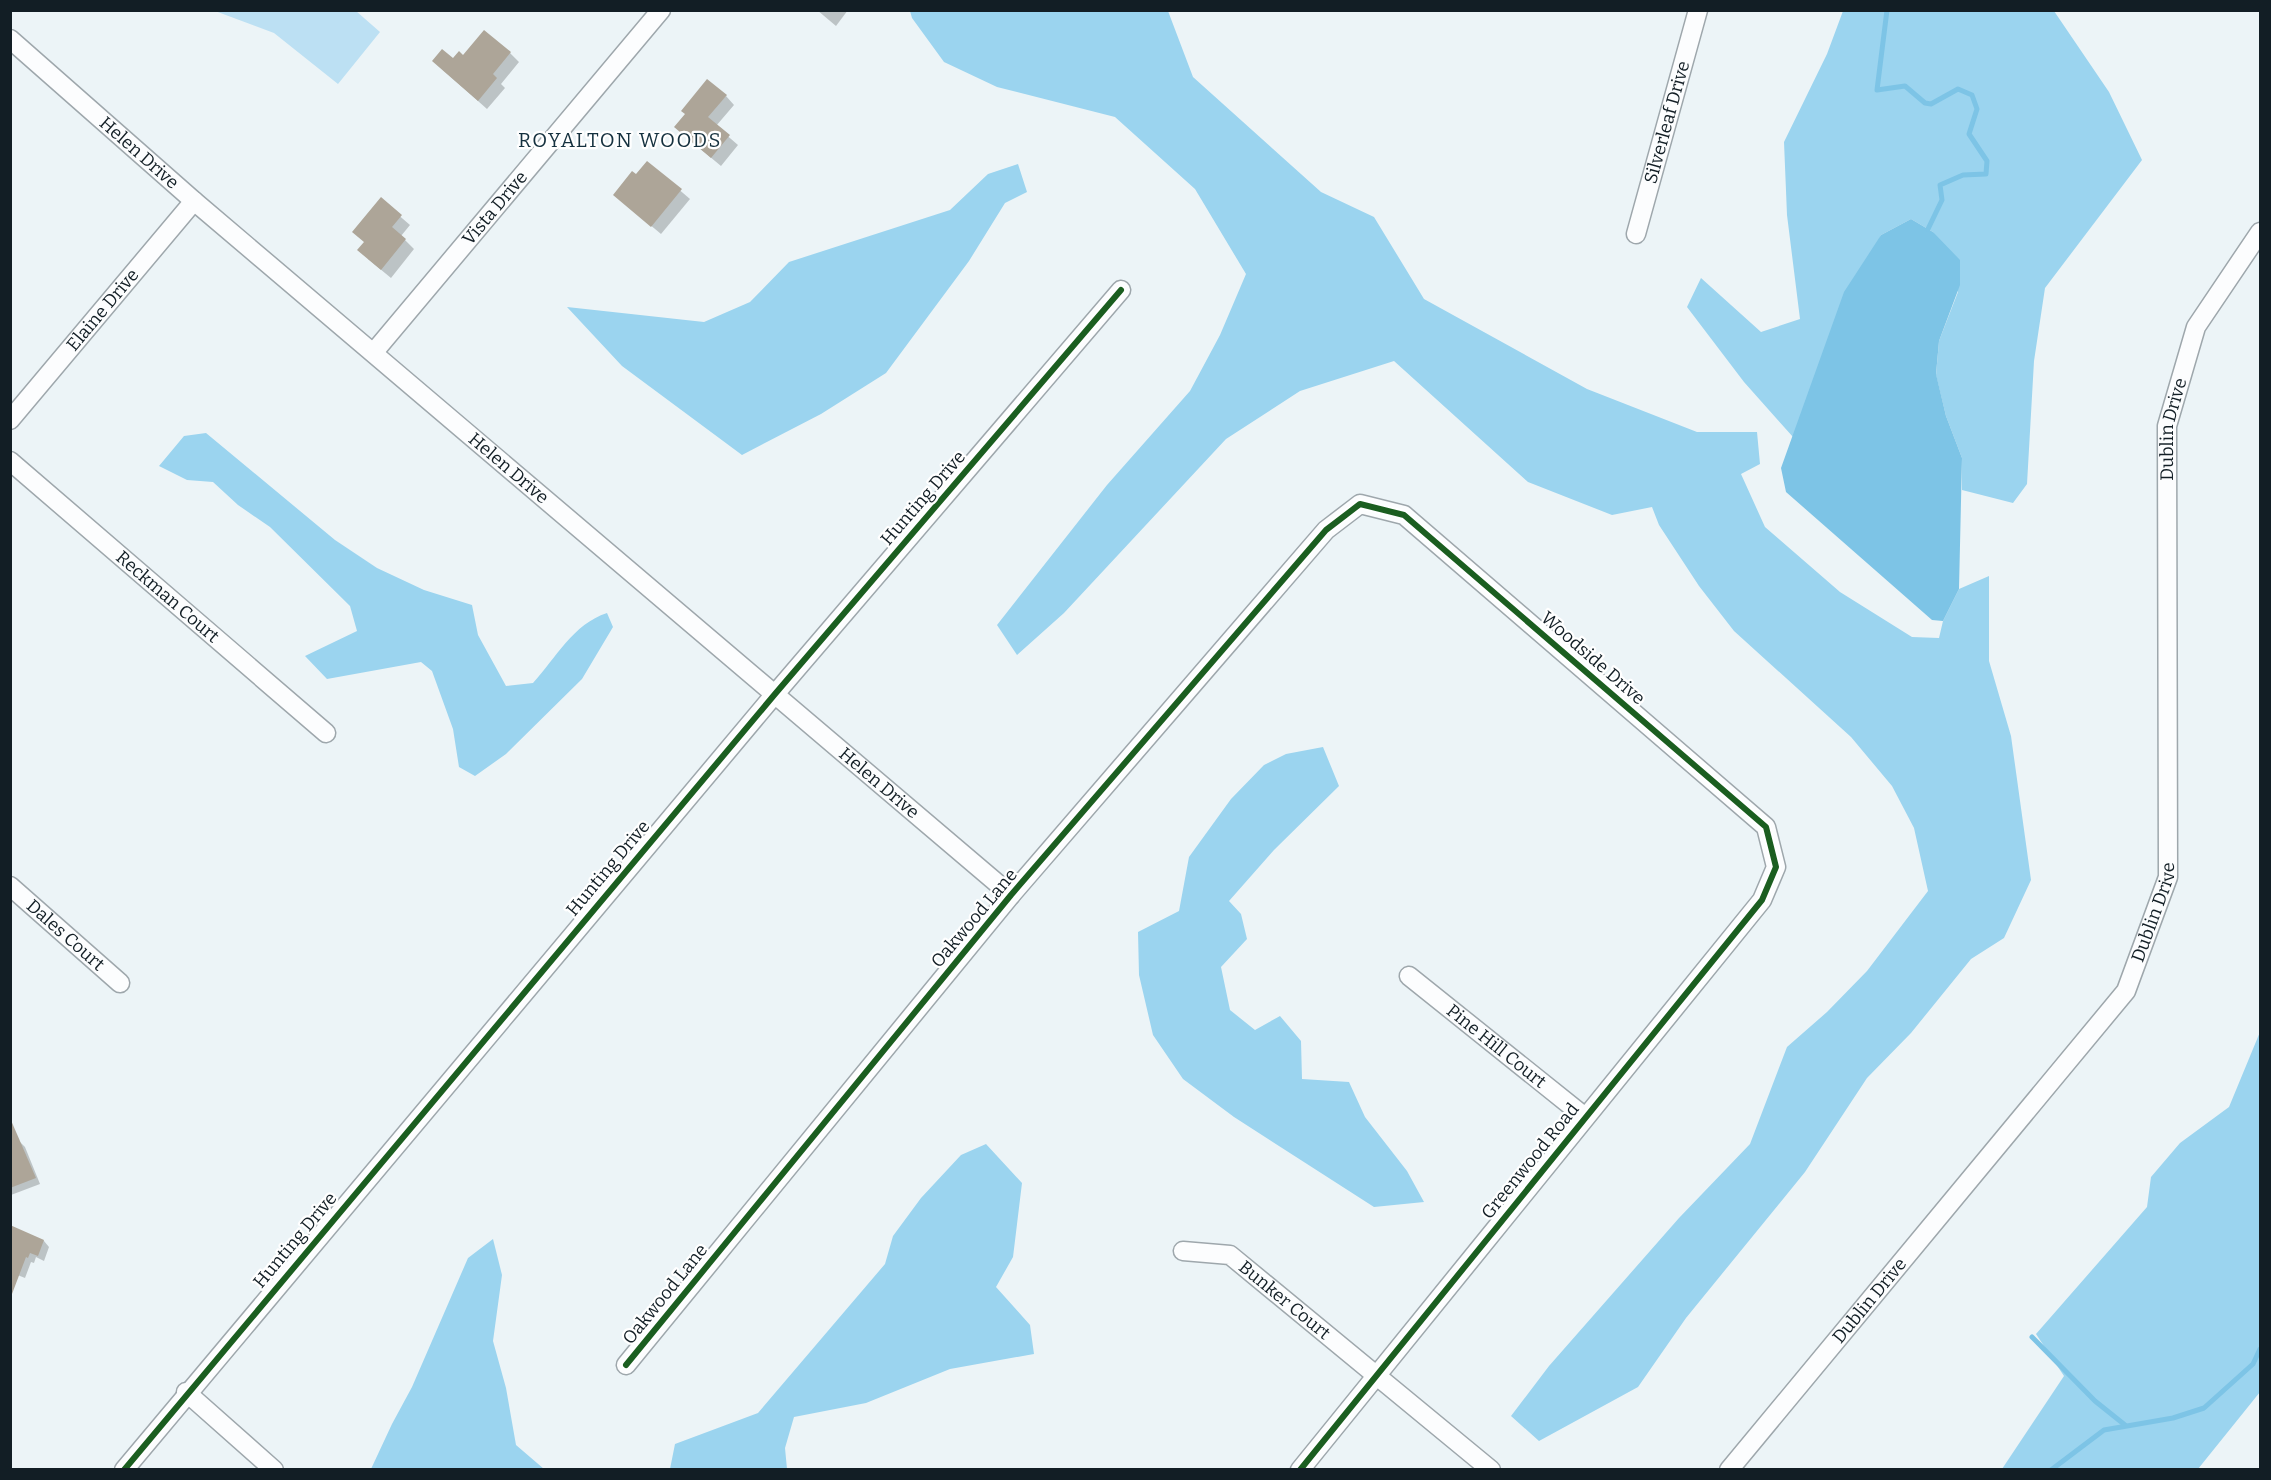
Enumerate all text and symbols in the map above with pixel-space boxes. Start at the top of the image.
street label: Silverleaf Drive [1639,58,1694,186]
street label: Helen Drive [95,112,183,193]
district label: ROYALTON WOODS [518,128,722,152]
street label: Vista Drive [458,166,532,249]
street label: Elaine Drive [62,264,143,355]
street label: Dublin Drive [2156,375,2191,481]
street label: Helen Drive [464,428,553,509]
street label: Hunting Drive [876,446,970,550]
street label: Reckman Court [111,546,224,648]
street label: Woodside Drive [1536,607,1650,709]
street label: Helen Drive [834,743,924,823]
street label: Hunting Drive [562,816,654,920]
street label: Dublin Drive [2127,862,2179,965]
street label: Oakwood Lane [926,864,1022,972]
street label: Dales Court [22,895,109,976]
street label: Pine Hill Court [1442,999,1551,1093]
street label: Greenwood Road [1477,1098,1584,1223]
street label: Hunting Drive [249,1188,341,1292]
street label: Oakwood Lane [618,1239,712,1349]
street label: Dublin Drive [1828,1253,1911,1348]
street label: Bunker Court [1234,1256,1335,1344]

